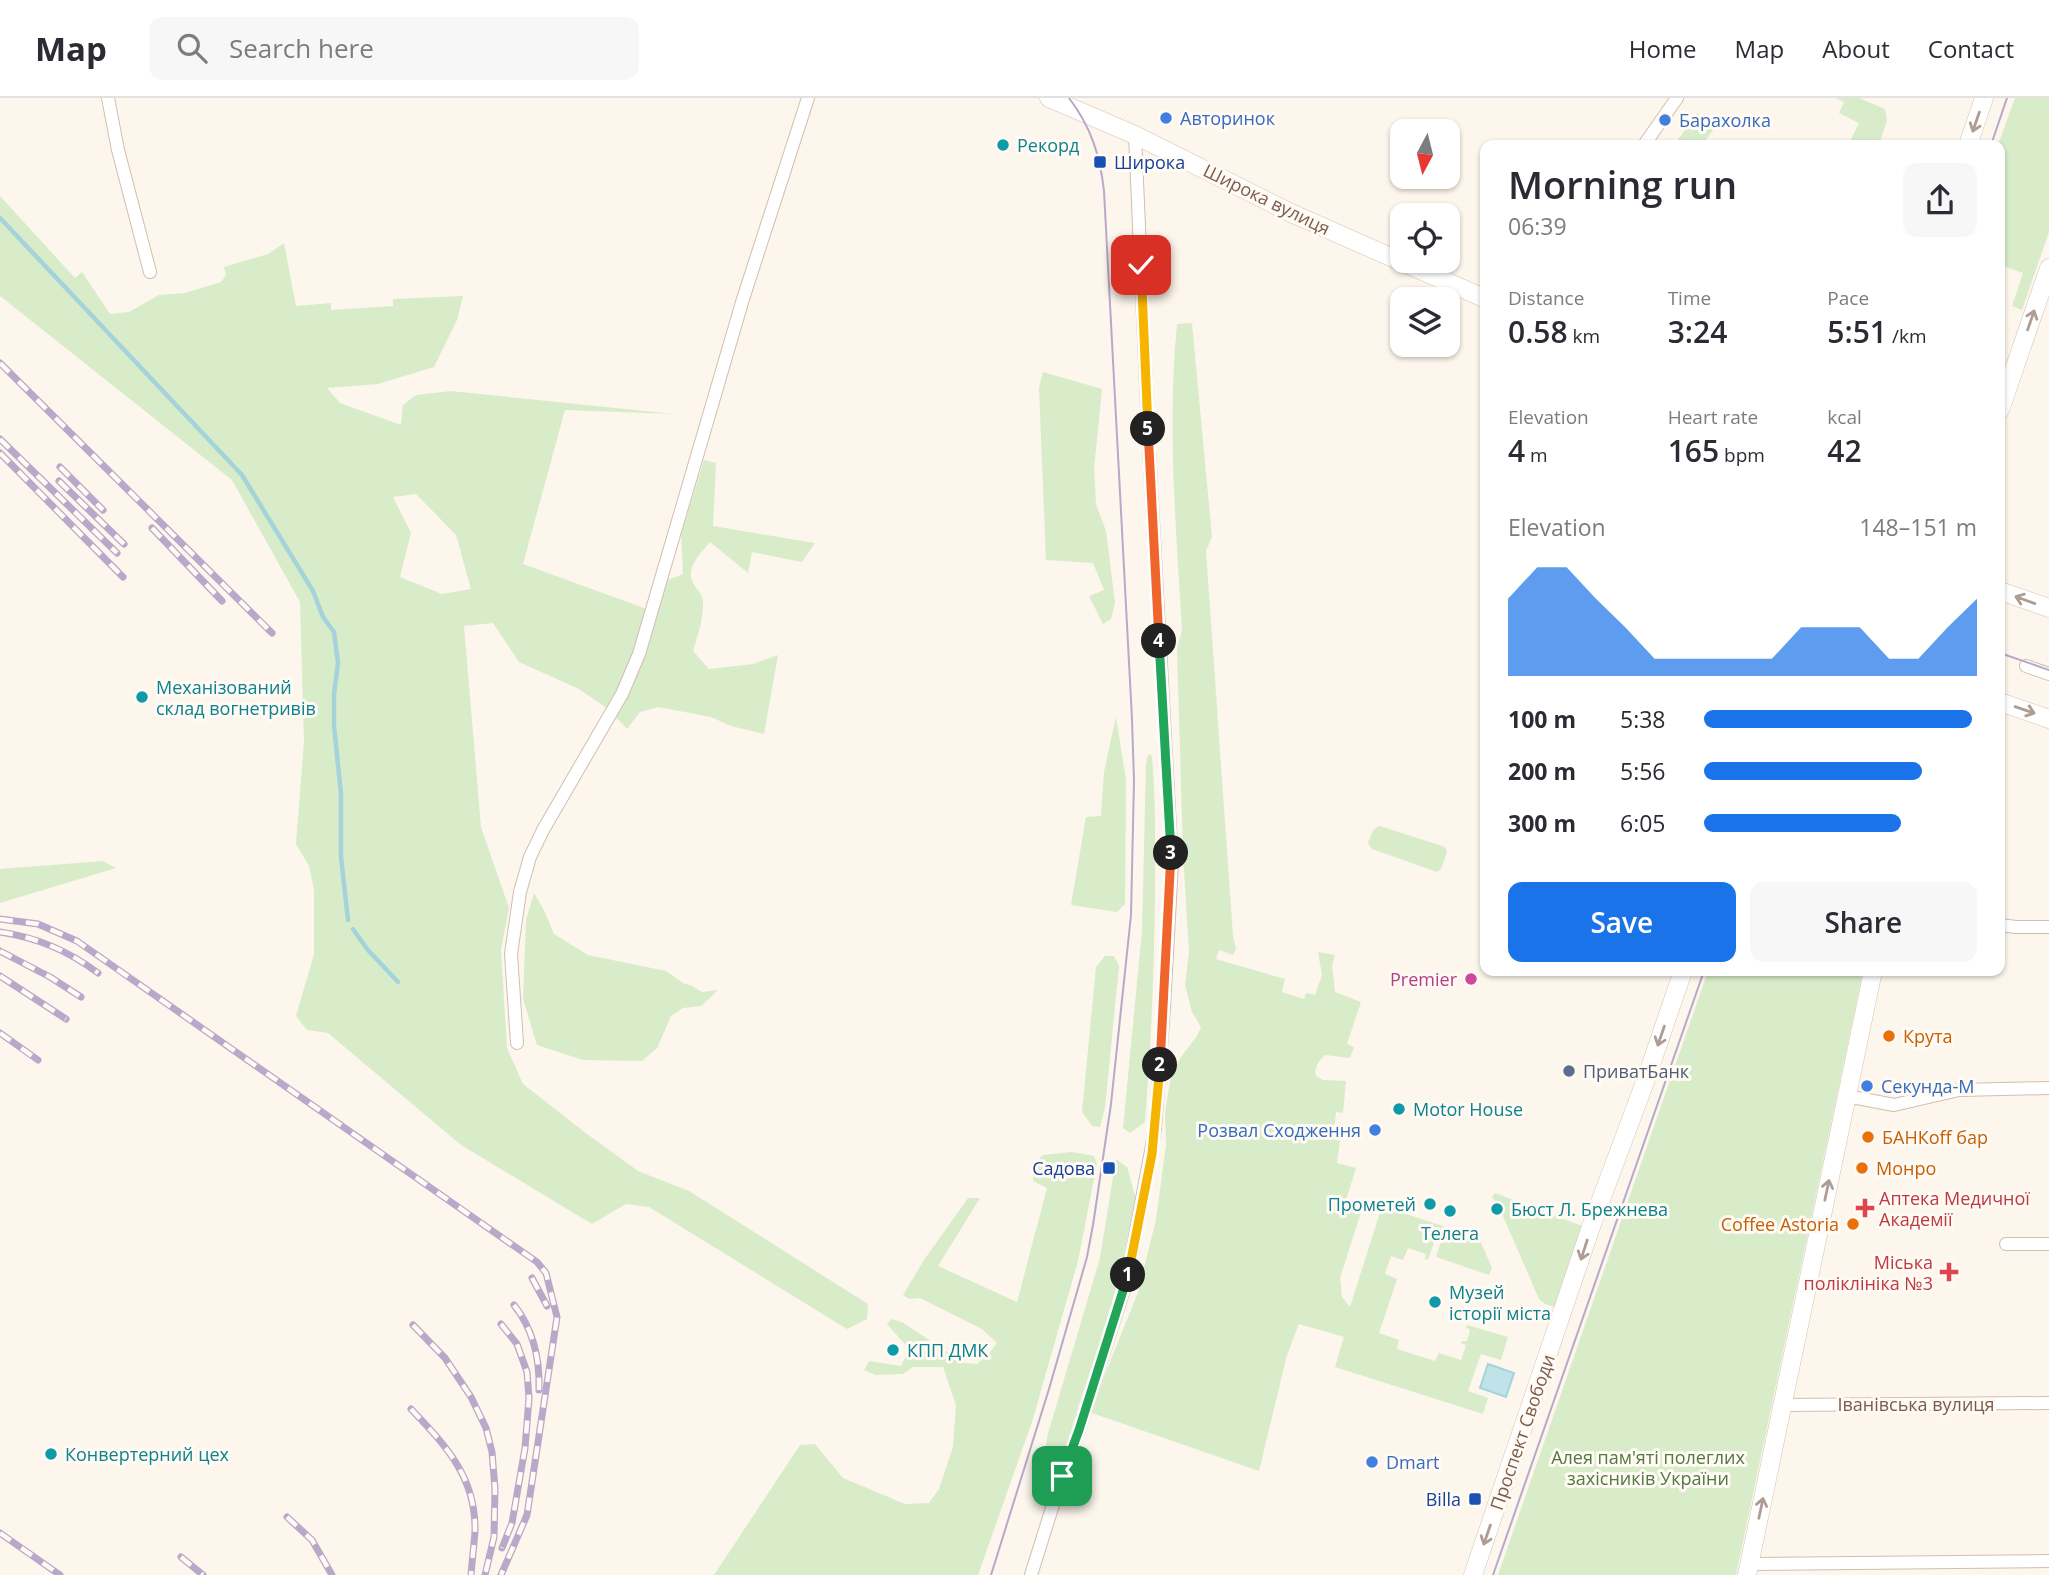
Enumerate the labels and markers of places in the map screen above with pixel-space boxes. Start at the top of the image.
place label: Авторинок [1180,106,1276,130]
place label: Барахолка [1679,108,1771,132]
marker: Авторинок [1158,110,1174,126]
marker: Барахолка [1657,112,1673,128]
place label: Рекорд [1017,133,1079,157]
marker: Рекорд [995,137,1011,153]
place label: Широка [1114,150,1185,174]
marker: Широка [1092,154,1108,170]
pin [1111,235,1171,295]
pin: 5 [1130,412,1166,446]
pin: 4 [1142,624,1176,658]
place label: Механізований склад вогнетривів [156,675,316,720]
marker: Механізований склад вогнетривів [134,689,150,705]
pin: 3 [1154,836,1188,870]
place label: Premier [1390,967,1458,991]
marker: Premier [1463,971,1479,987]
place label: Крута [1903,1024,1952,1048]
marker: Крута [1881,1028,1897,1044]
pin: 2 [1142,1048,1178,1082]
place label: ПриватБанк [1583,1059,1690,1083]
marker: ПриватБанк [1561,1063,1577,1079]
place label: Секунда-М [1881,1074,1974,1098]
marker: Секунда-М [1859,1078,1875,1094]
place label: Motor House [1413,1097,1523,1121]
marker: Motor House [1391,1101,1407,1117]
place label: Розвал Сходження [1197,1118,1361,1142]
marker: Розвал Сходження [1367,1122,1383,1138]
place label: БАНКoff бар [1882,1125,1988,1149]
marker: БАНКoff бар [1860,1129,1876,1145]
place label: Садова [1032,1156,1095,1180]
place label: Монро [1876,1156,1936,1180]
marker: Садова [1101,1160,1117,1176]
marker: Монро [1854,1160,1870,1176]
place label: Аптека Медичної Академії [1879,1186,2030,1231]
place label: Прометей [1328,1192,1416,1216]
marker: Прометей [1422,1196,1438,1212]
place label: Бюст Л. Брежнева [1511,1197,1668,1221]
marker: Аптека Медичної Академії [1857,1200,1873,1216]
marker: Бюст Л. Брежнева [1489,1201,1505,1217]
marker: Телега [1442,1203,1458,1219]
place label: Coffee Astoria [1721,1212,1839,1236]
marker: Coffee Astoria [1845,1216,1861,1232]
place label: Телега [1421,1221,1479,1245]
place label: Міська поліклініка №3 [1803,1250,1933,1295]
pin: 1 [1110,1258,1146,1292]
marker: Міська поліклініка №3 [1939,1262,1959,1282]
place label: Музей історії міста [1449,1280,1551,1325]
marker: Музей історії міста [1427,1294,1443,1310]
place label: КПП ДМК [907,1338,988,1362]
marker: КПП ДМК [885,1342,901,1358]
place label: Конвертерний цех [65,1442,230,1466]
marker: Конвертерний цех [43,1446,59,1462]
pin [1032,1446,1092,1506]
place label: Dmart [1386,1450,1440,1474]
marker: Dmart [1364,1454,1380,1470]
place label: Billa [1426,1487,1461,1511]
marker: Billa [1467,1491,1483,1507]

